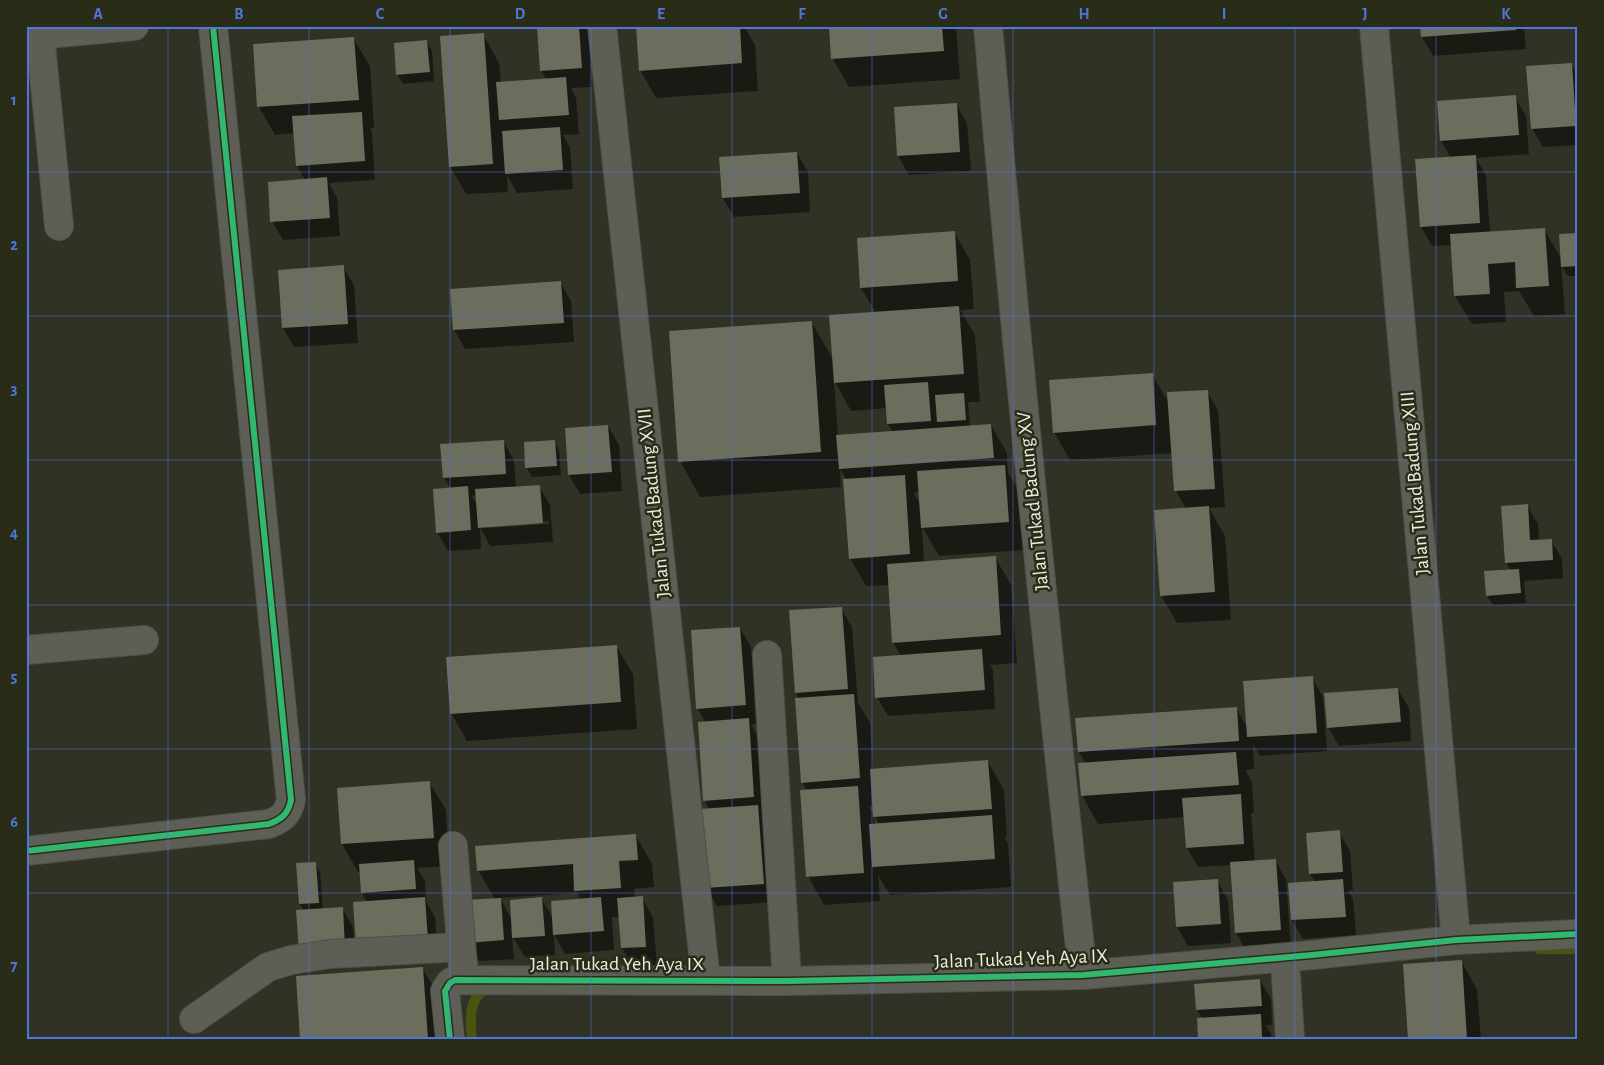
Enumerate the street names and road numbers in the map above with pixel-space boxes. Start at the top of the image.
street label: Jalan Tukad Badung XIII [1397,390,1433,576]
street label: Jalan Tukad Badung XVII [634,407,674,599]
street label: Jalan Tukad Badung XV [1014,410,1052,591]
street label: Jalan Tukad Yeh Aya IX [934,946,1108,972]
street label: Jalan Tukad Yeh Aya IX [530,954,704,974]

